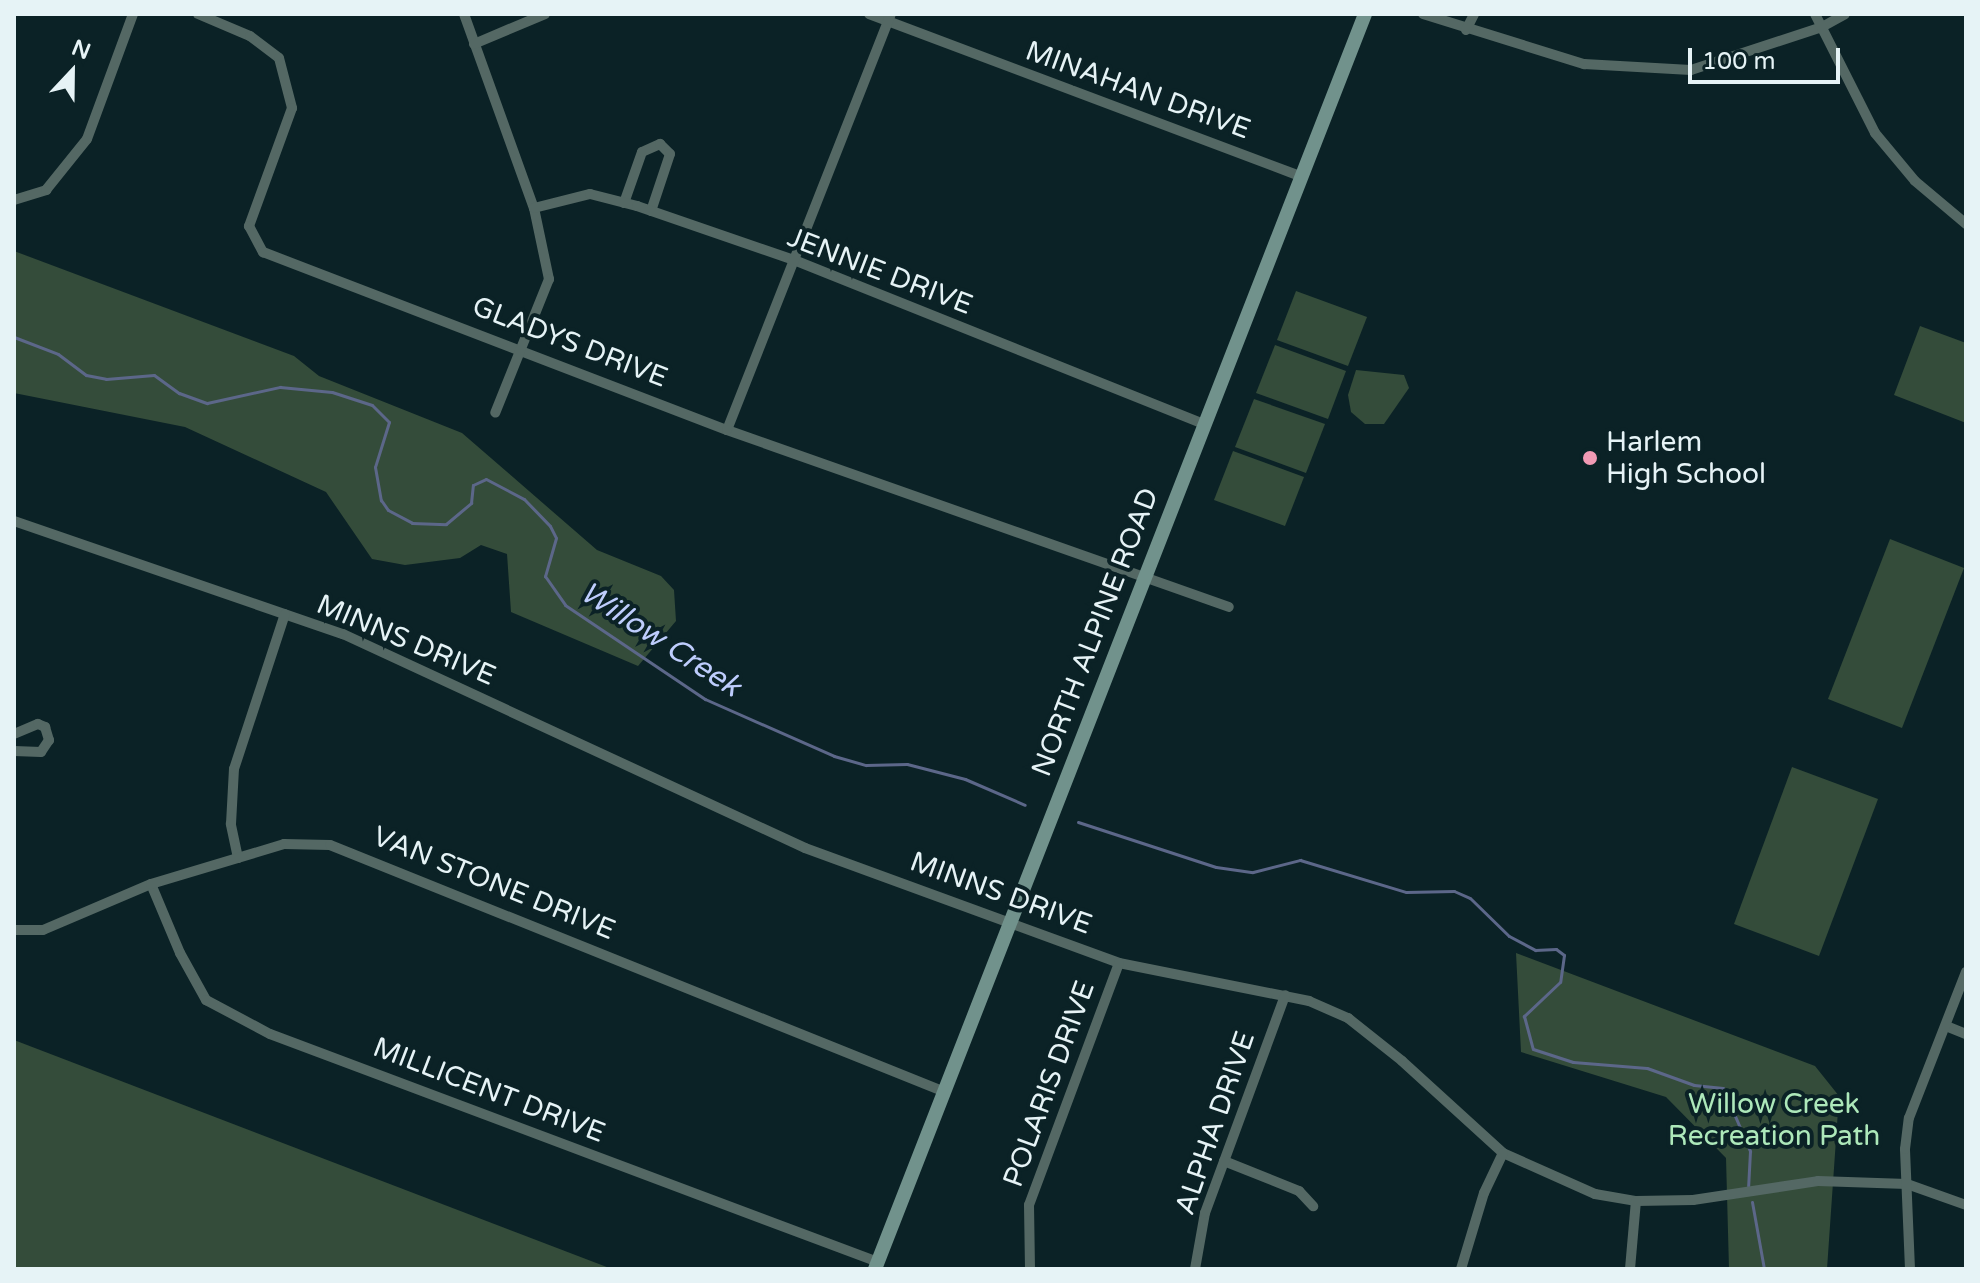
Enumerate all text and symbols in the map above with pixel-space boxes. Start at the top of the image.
north arrow [32,32,112,112]
scale bar [1692,32,1844,82]
text: N [68,34,94,65]
street label: MINAHAN DRIVE [1021,34,1255,146]
text: 100 m [1702,47,1776,76]
street label: JENNIE DRIVE [783,220,977,322]
street label: GLADYS DRIVE [468,289,672,395]
place label: Harlem High School [1606,425,1766,491]
marker: Harlem High School [1581,449,1599,467]
street label: NORTH ALPINE ROAD [1024,483,1166,781]
water label: Willow Creek [573,575,747,705]
street label: MINNS DRIVE [312,587,500,693]
street label: VAN STONE DRIVE [368,819,620,947]
street label: MINNS DRIVE [906,845,1096,941]
street label: POLARIS DRIVE [996,976,1102,1192]
street label: ALPHA DRIVE [1168,1027,1262,1219]
street label: MILLICENT DRIVE [368,1030,610,1150]
park label: Willow Creek Recreation Path [1668,1087,1880,1153]

